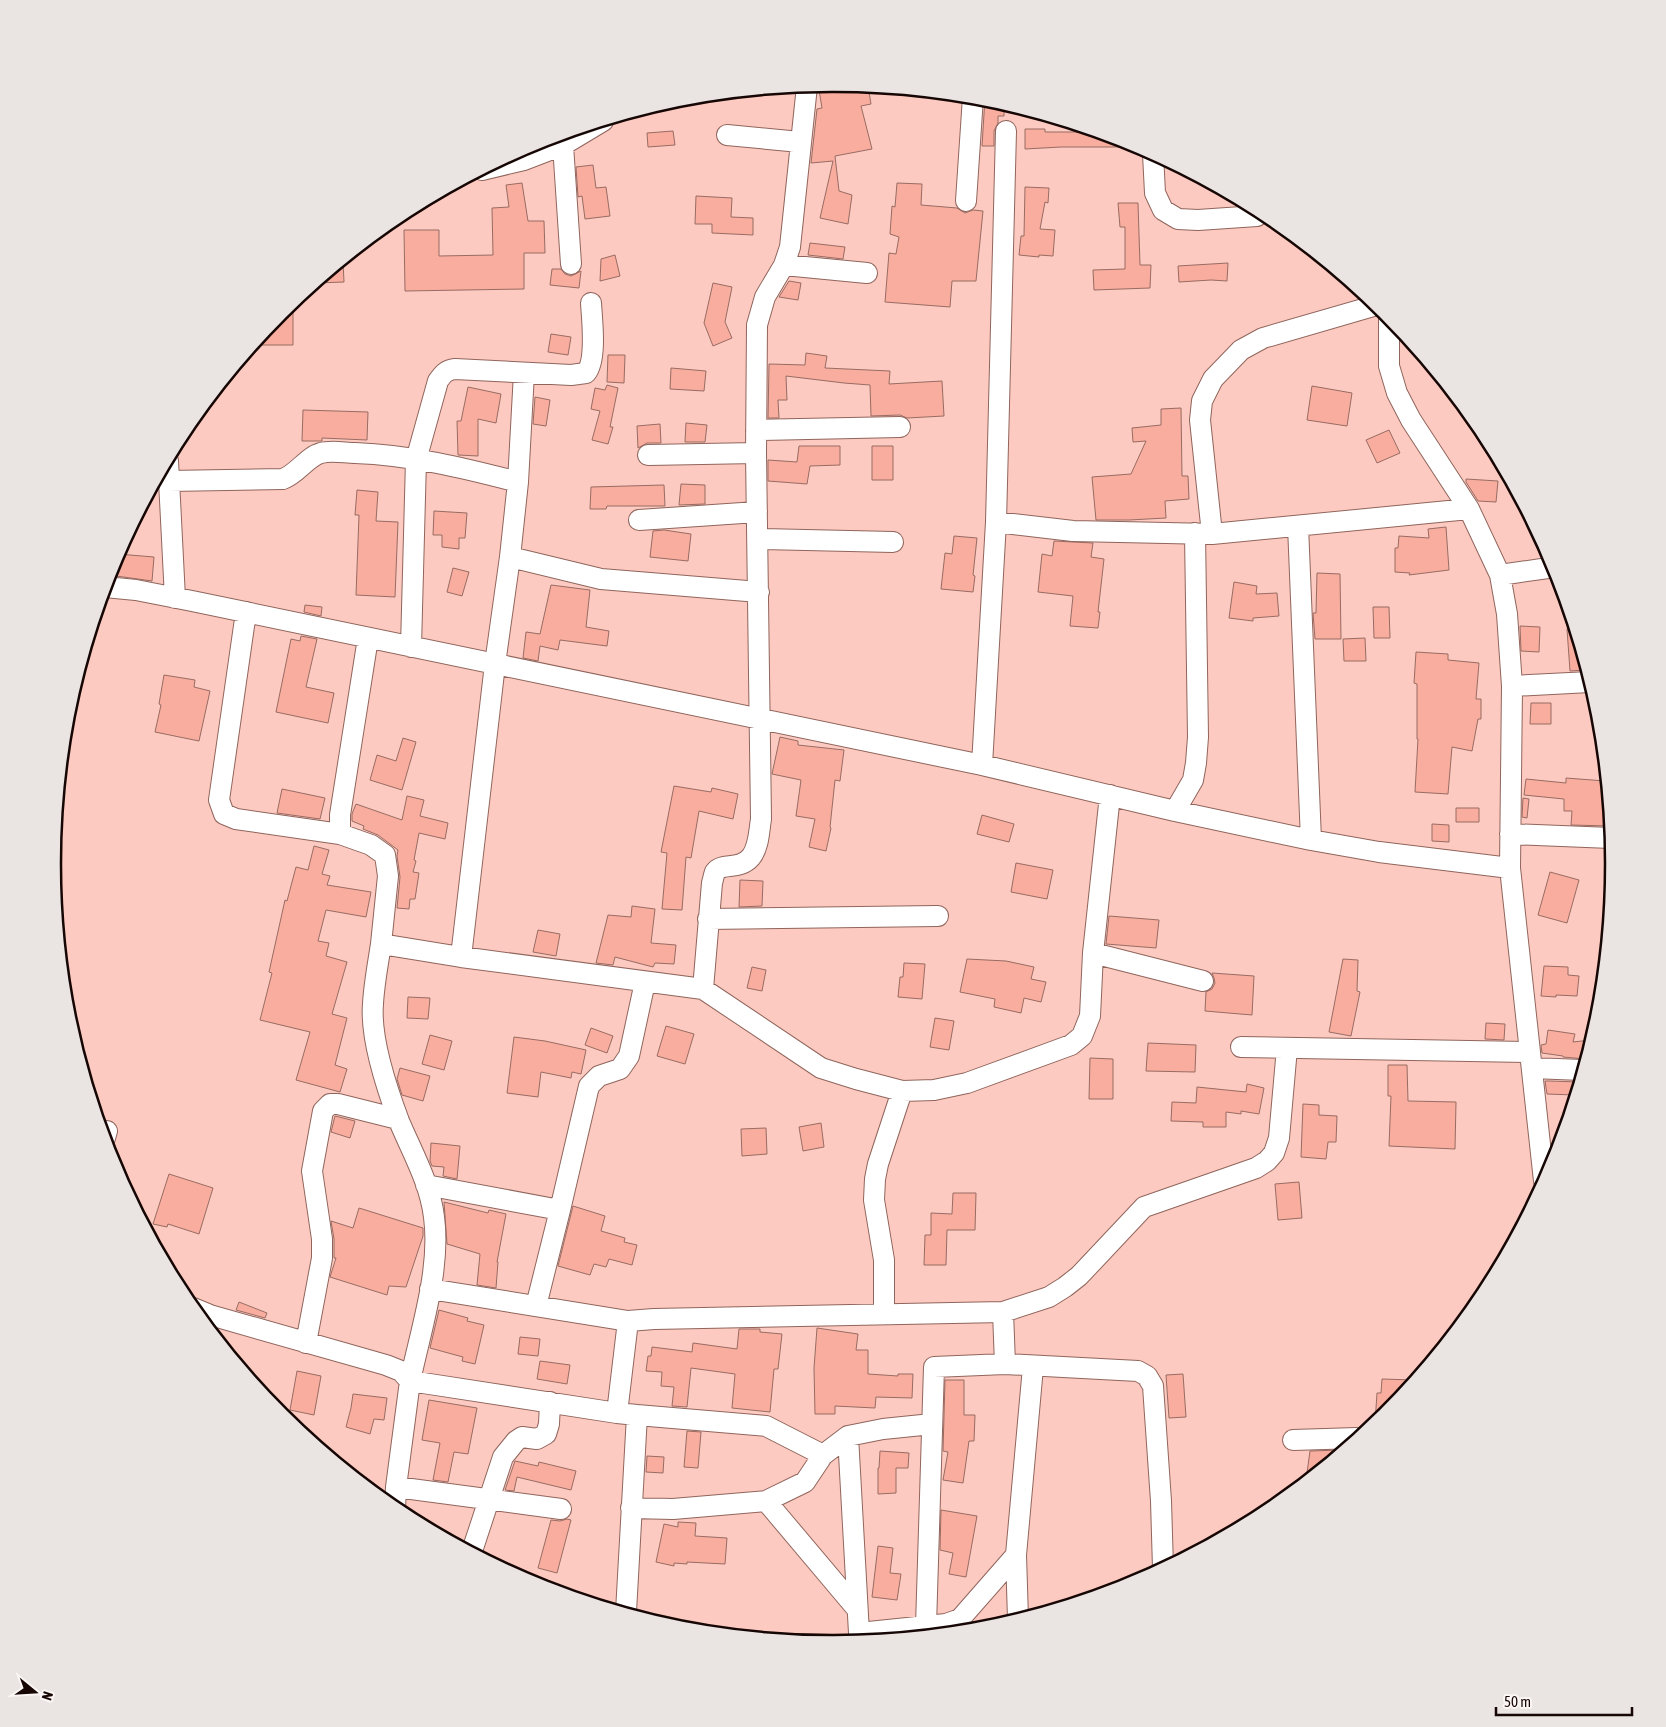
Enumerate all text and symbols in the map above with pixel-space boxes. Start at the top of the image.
north arrow [10,1667,60,1717]
scale bar [1496,1684,1632,1716]
text: N [38,1690,56,1702]
text: 50 m [1504,1693,1531,1710]

